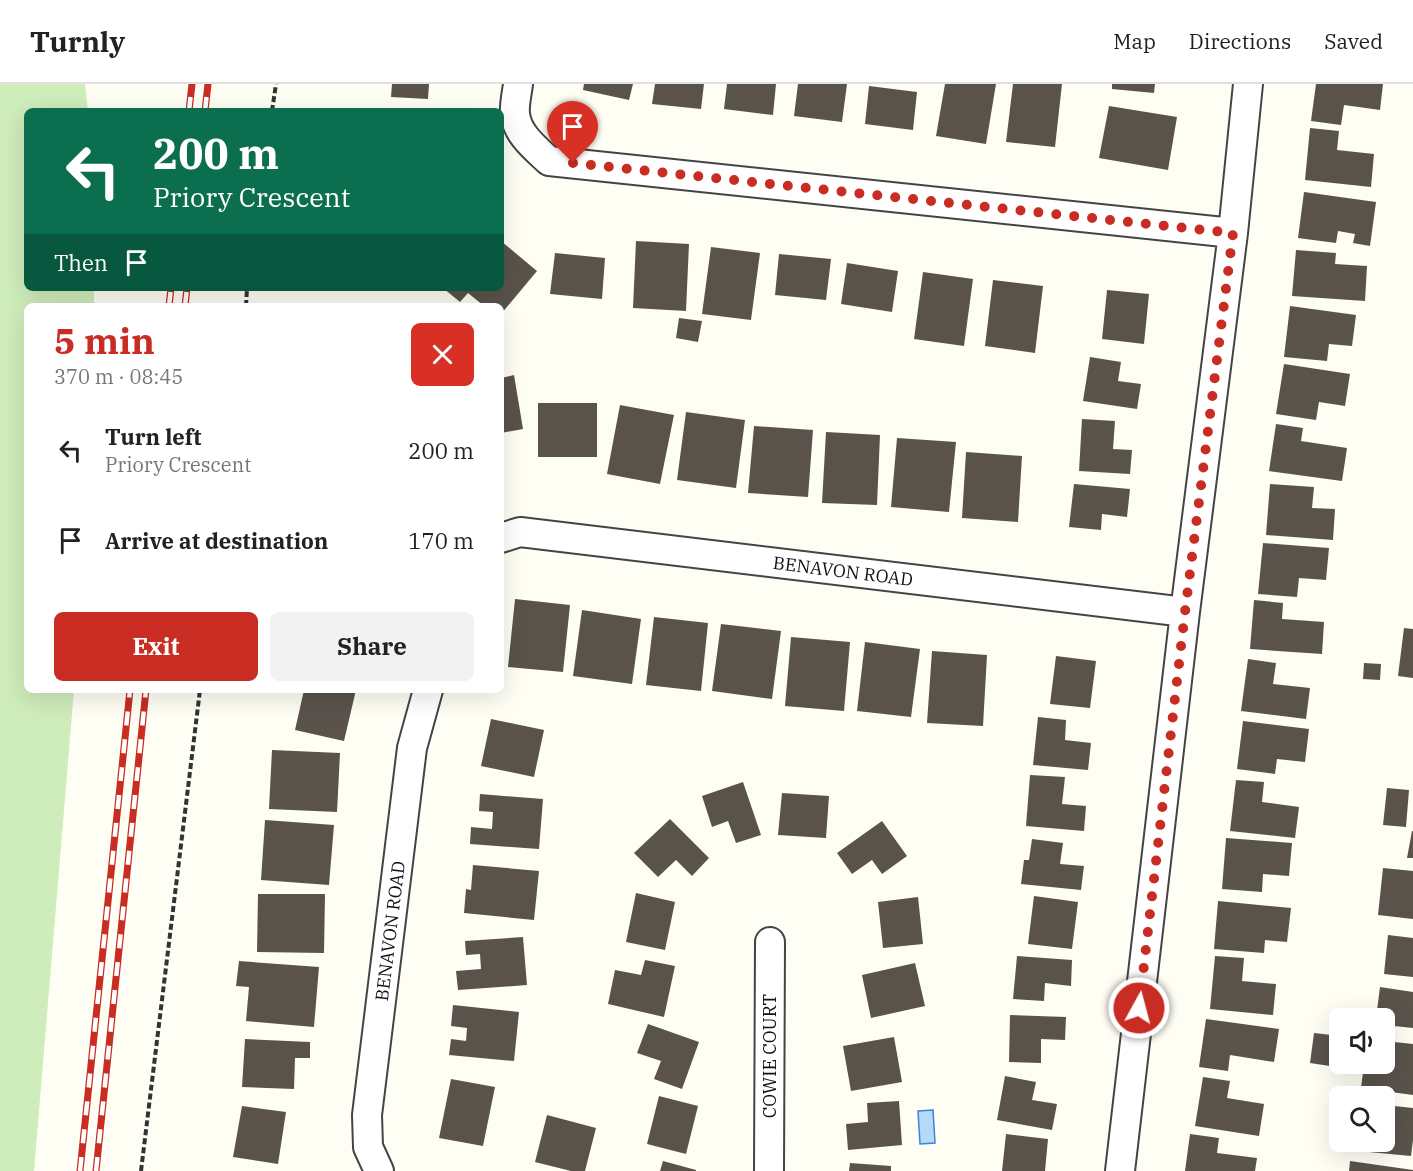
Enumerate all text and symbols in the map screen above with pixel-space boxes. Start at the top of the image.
text: Turnly [30,23,125,60]
text: Map [1113,27,1156,55]
text: Directions [1189,27,1291,55]
text: Saved [1324,27,1383,55]
pin [547,101,598,163]
icon: arrive [556,110,589,143]
text: 200 m [153,126,279,181]
icon: left [54,132,132,210]
text: Priory Crescent [153,179,350,214]
icon: arrive [120,246,153,279]
text: Then [54,248,108,277]
text: 5 min [54,317,155,364]
button: close [411,323,474,386]
text: 370 m · 08:45 [54,363,183,390]
text: Turn left [105,422,201,451]
icon: left [54,434,87,467]
text: 200 m [408,436,474,465]
text: Priory Crescent [105,451,251,478]
icon: arrive [54,524,87,557]
text: Arrive at destination [105,526,328,555]
text: 170 m [408,526,474,555]
street label: BENAVON ROAD [772,551,914,591]
button: Exit [54,612,258,681]
button: Share [270,612,474,681]
street label: BENAVON ROAD [370,860,410,1002]
position arrow [1107,976,1171,1040]
street label: COWIE COURT [758,994,781,1118]
map controls [1329,1008,1395,1152]
button: sound [1329,1008,1395,1074]
button: search [1329,1086,1395,1152]

